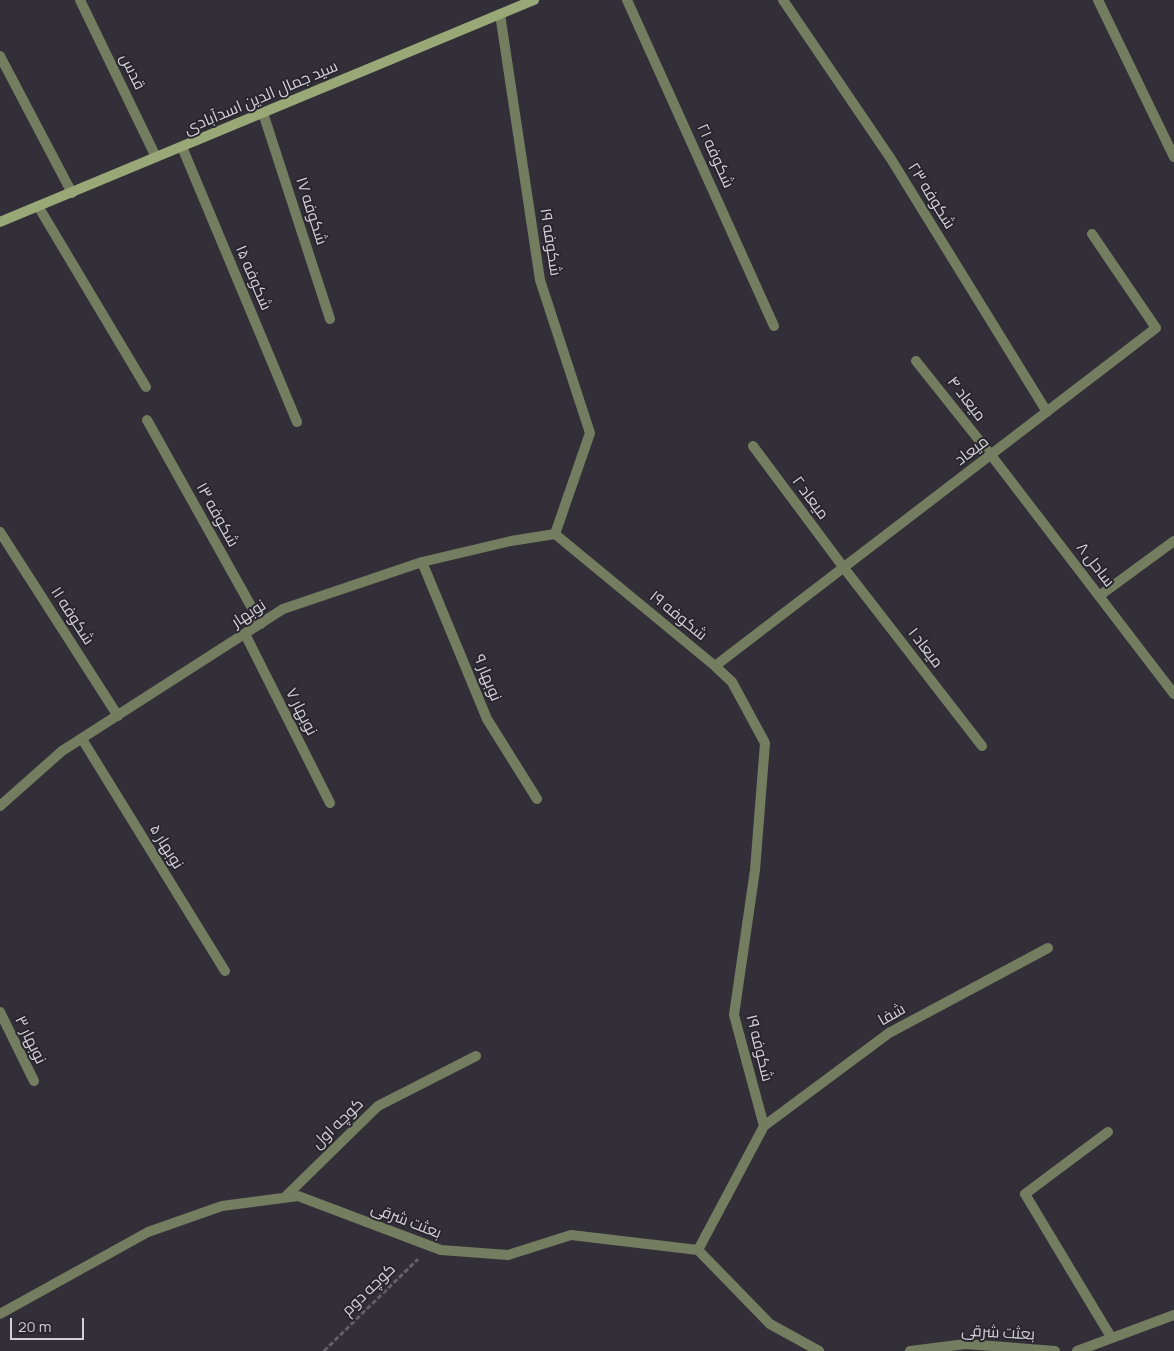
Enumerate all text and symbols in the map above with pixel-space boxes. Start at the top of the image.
street label: قدس [115,51,149,93]
street label: سید جمال الدین اسدآبادی [181,57,341,139]
street label: شکوفه ۲۱ [692,121,738,191]
street label: شکوفه ۲۳ [903,159,959,233]
street label: شکوفه ۱۷ [291,175,331,247]
street label: شکوفه ۱۹ [535,207,565,277]
street label: شکوفه ۱۵ [231,243,275,313]
street label: میعاد ۴ [943,373,989,425]
street label: میعاد [951,432,993,470]
street label: میعاد ۲ [788,473,832,523]
street label: شکوفه ۱۳ [191,479,243,551]
street label: ساحل ۸ [1072,539,1118,591]
street label: شکوفه ۱۱ [46,583,98,649]
street label: شکوفه ۱۹ [645,587,711,645]
street label: نوبهار [228,596,270,632]
street label: میعاد ۱ [903,624,947,672]
street label: نوبهار ۹ [469,652,505,704]
street label: نوبهار ۷ [281,685,321,739]
street label: نوبهار ۵ [145,821,187,873]
street label: شفا [875,1000,909,1030]
street label: شکوفه ۱۹ [741,1012,777,1084]
street label: نوبهار ۳ [10,1013,50,1067]
street label: کوچه اول [308,1095,368,1153]
street label: بعثت شرقی [368,1199,444,1243]
street label: کوچه دوم [338,1260,400,1320]
scale bar [12,1308,86,1340]
text: 20 m [18,1316,51,1337]
street label: بعثت شرقی [961,1321,1035,1345]

